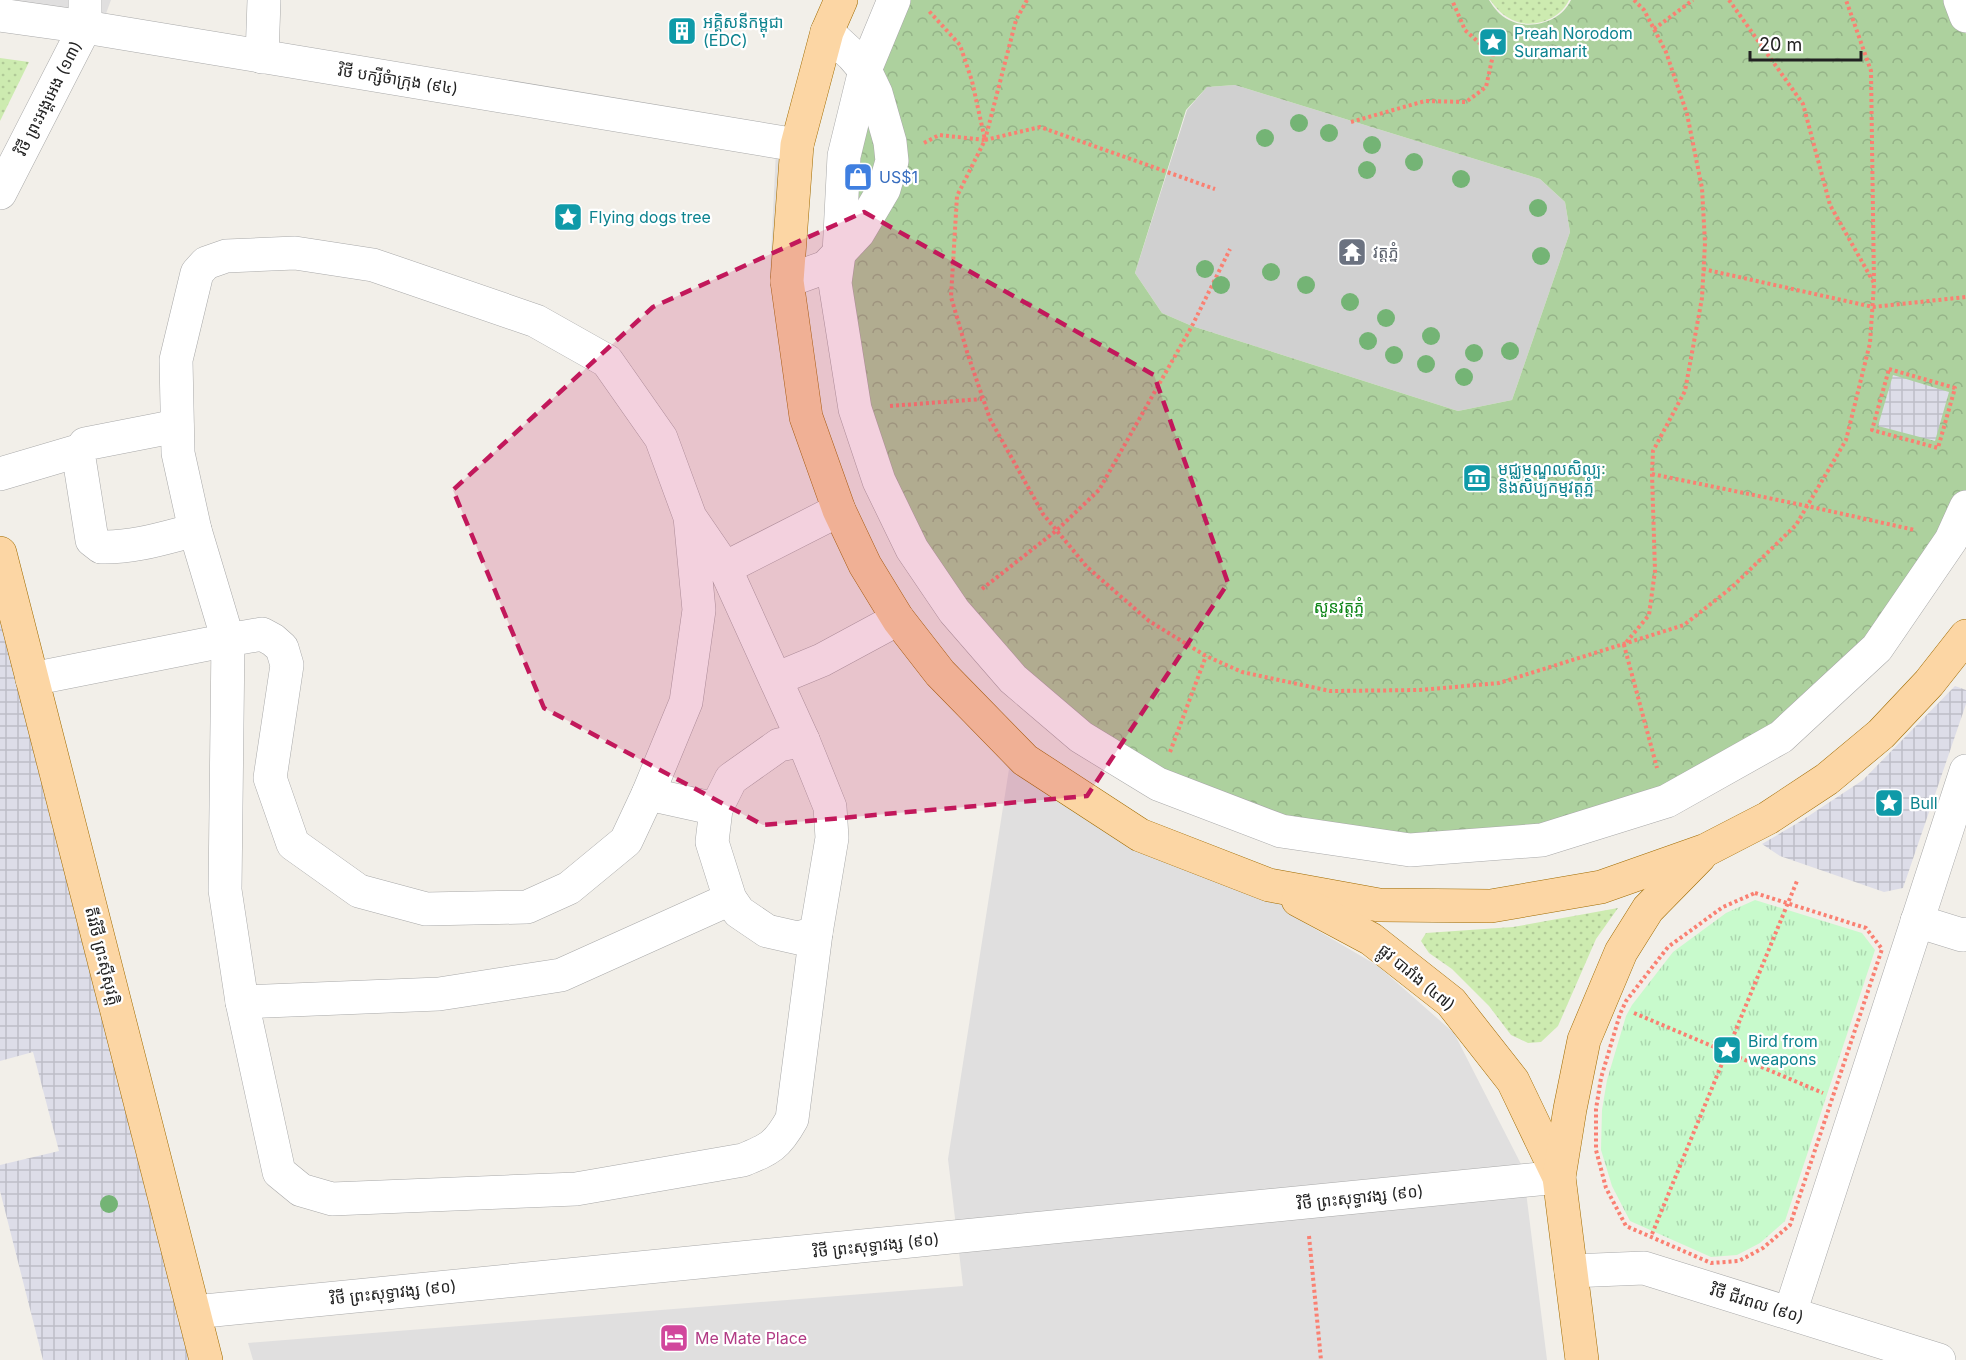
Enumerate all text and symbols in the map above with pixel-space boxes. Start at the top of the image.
place label: អគ្គិសនីកម្ពុជា (EDC) [703,12,783,50]
building icon: អគ្គិសនីកម្ពុជា (EDC) [666,15,698,47]
place label: Preah Norodom Suramarit [1514,23,1633,61]
scale bar [1750,24,1861,62]
place icon: Preah Norodom Suramarit [1477,26,1509,58]
text: 20 m [1759,34,1802,55]
street label: វិថី ព្រះអង្គអេង (១៣) [10,37,86,160]
street label: វិថី បក្សីចំាក្រុង (៩៤) [336,59,460,99]
shop icon: US$1 [842,161,874,193]
place label: US$1 [879,167,918,187]
place icon: Flying dogs tree [552,201,584,233]
place label: Flying dogs tree [589,207,711,227]
temple icon: វត្ដភ្នំ [1336,236,1368,268]
place label: វត្ដភ្នំ [1373,242,1399,262]
place label: មជ្ឈមណ្ឌលសិល្បៈ និងសិប្បកម្មវត្តភ្នំ [1498,459,1606,497]
museum icon: មជ្ឈមណ្ឌលសិល្បៈ និងសិប្បកម្មវត្តភ្នំ [1461,462,1493,494]
park label: សួនវត្ដភ្នំ [1314,597,1364,617]
place icon: Bull [1873,787,1905,819]
place label: Bull [1910,793,1938,813]
street label: តីរវិថី ព្រះស៊ីសុវត្តិ [80,905,125,1008]
street label: ផ្លូវ បារាំង (៤៧) [1372,939,1459,1018]
place label: Bird from weapons [1748,1031,1818,1069]
place icon: Bird from weapons [1711,1034,1743,1066]
street label: វិថី ព្រះសុទ្ធាវង្ស (៩០) [1295,1180,1424,1215]
street label: វិថី ព្រះសុទ្ធាវង្ស (៩០) [811,1228,940,1263]
street label: វិថី ព្រះសុទ្ធាវង្ស (៩០) [328,1275,457,1310]
street label: វិថី ជីវពល (៩០) [1707,1279,1806,1327]
hotel icon: Me Mate Place [658,1322,690,1354]
place label: Me Mate Place [695,1328,807,1348]

